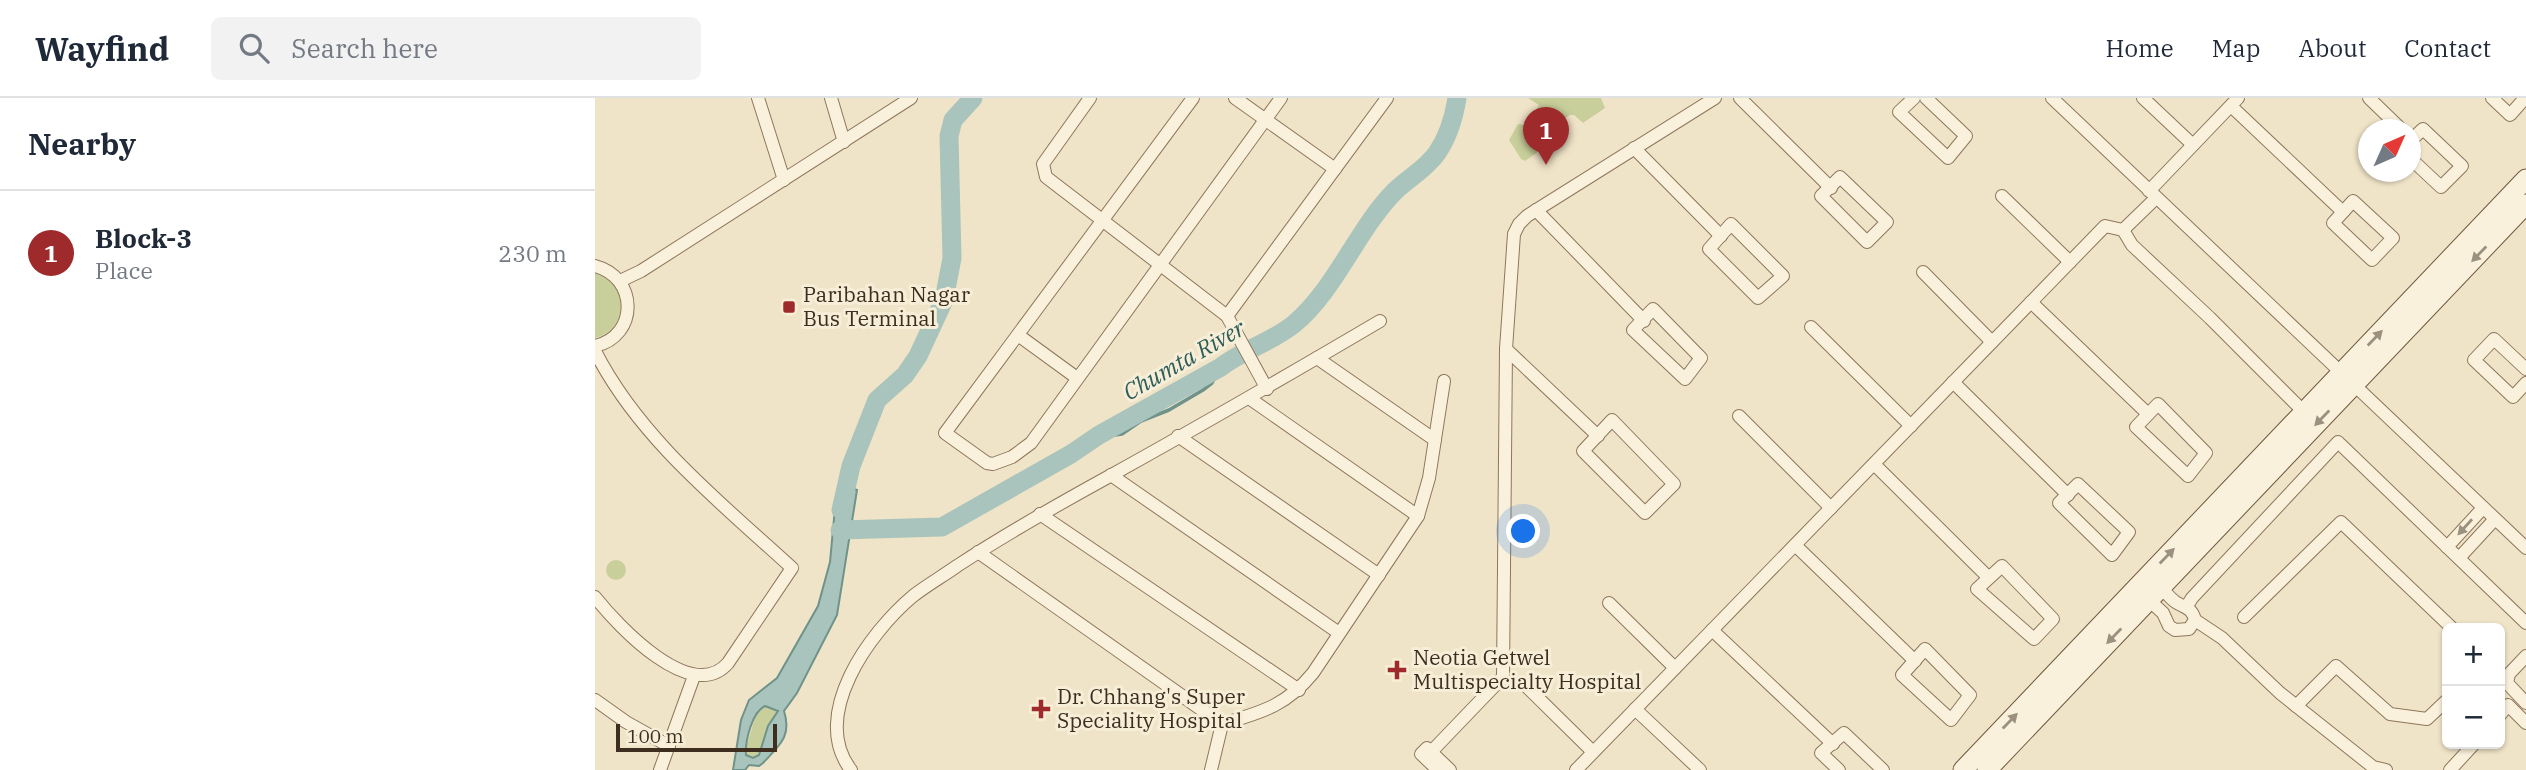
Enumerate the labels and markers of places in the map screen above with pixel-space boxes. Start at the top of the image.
pin: 1 [1523,107,1569,165]
place label: Paribahan Nagar Bus Terminal [803,280,971,332]
marker: Paribahan Nagar Bus Terminal [781,299,797,315]
place label: Neotia Getwel Multispecialty Hospital [1413,643,1641,695]
marker: Neotia Getwel Multispecialty Hospital [1387,660,1407,680]
place label: Dr. Chhang's Super Speciality Hospital [1057,682,1246,734]
marker: Dr. Chhang's Super Speciality Hospital [1031,699,1051,719]

